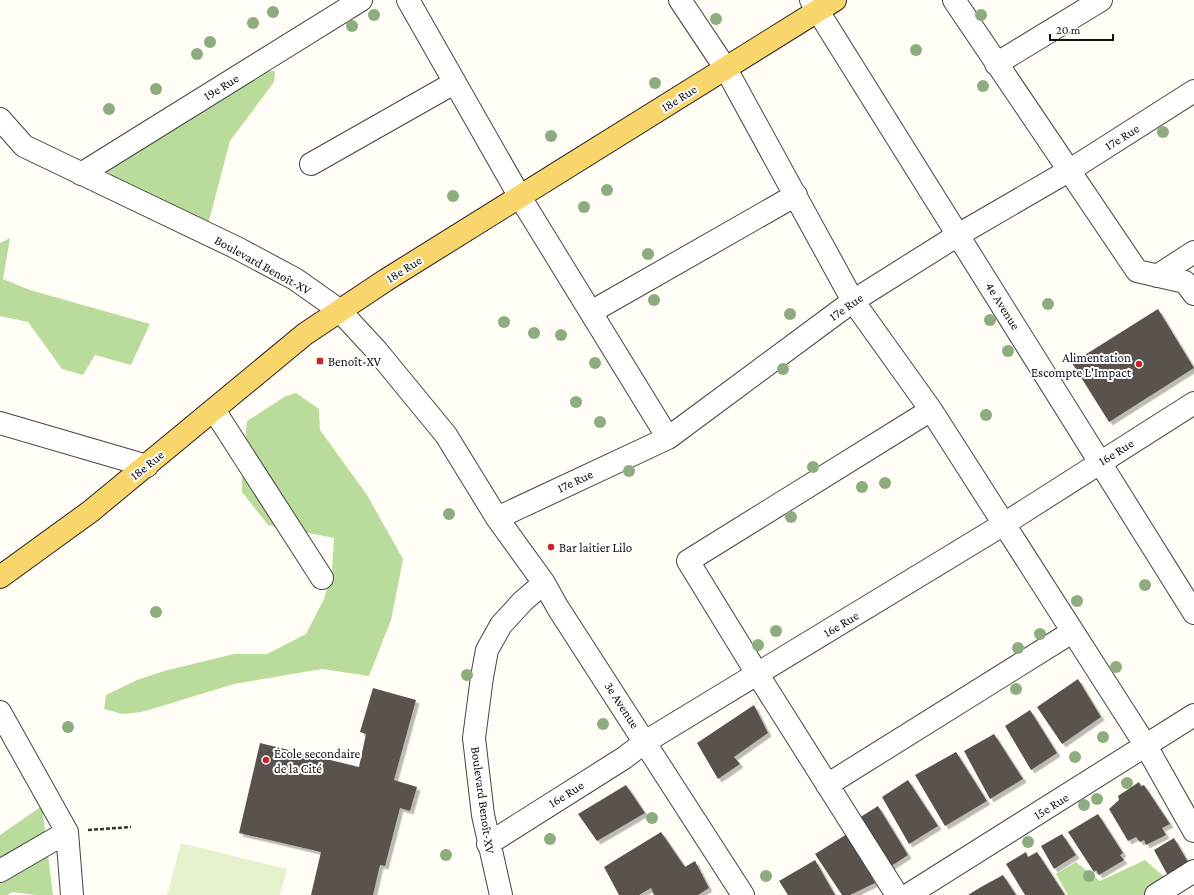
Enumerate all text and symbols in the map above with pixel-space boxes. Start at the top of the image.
scale bar [1050,16,1113,42]
text: 20 m [1056,23,1081,37]
street label: 19e Rue [201,70,242,104]
street label: 18e Rue [658,81,700,115]
street label: 17e Rue [1102,120,1142,153]
street label: Boulevard Benoît-XV [212,232,314,298]
street label: 18e Rue [383,252,425,286]
street label: 4e Avenue [983,280,1024,333]
street label: 17e Rue [826,290,866,324]
place label: Alimentation Escompte L'Impact [1031,350,1132,380]
place label: Benoît-XV [328,354,382,369]
marker: Benoît-XV [315,356,325,366]
marker: Alimentation Escompte L'Impact [1134,359,1144,369]
street label: 16e Rue [1096,435,1137,469]
street label: 18e Rue [127,447,167,483]
street label: 17e Rue [555,466,596,496]
place label: Bar laitier Lilo [559,540,632,555]
marker: Bar laitier Lilo [546,542,556,552]
street label: 16e Rue [821,607,862,640]
street label: 3e Avenue [601,679,643,731]
street label: Boulevard Benoît-XV [468,745,498,855]
place label: École secondaire de la Cité [274,746,361,776]
marker: École secondaire de la Cité [261,755,271,765]
street label: 16e Rue [546,777,587,811]
street label: 15e Rue [1031,789,1071,822]

